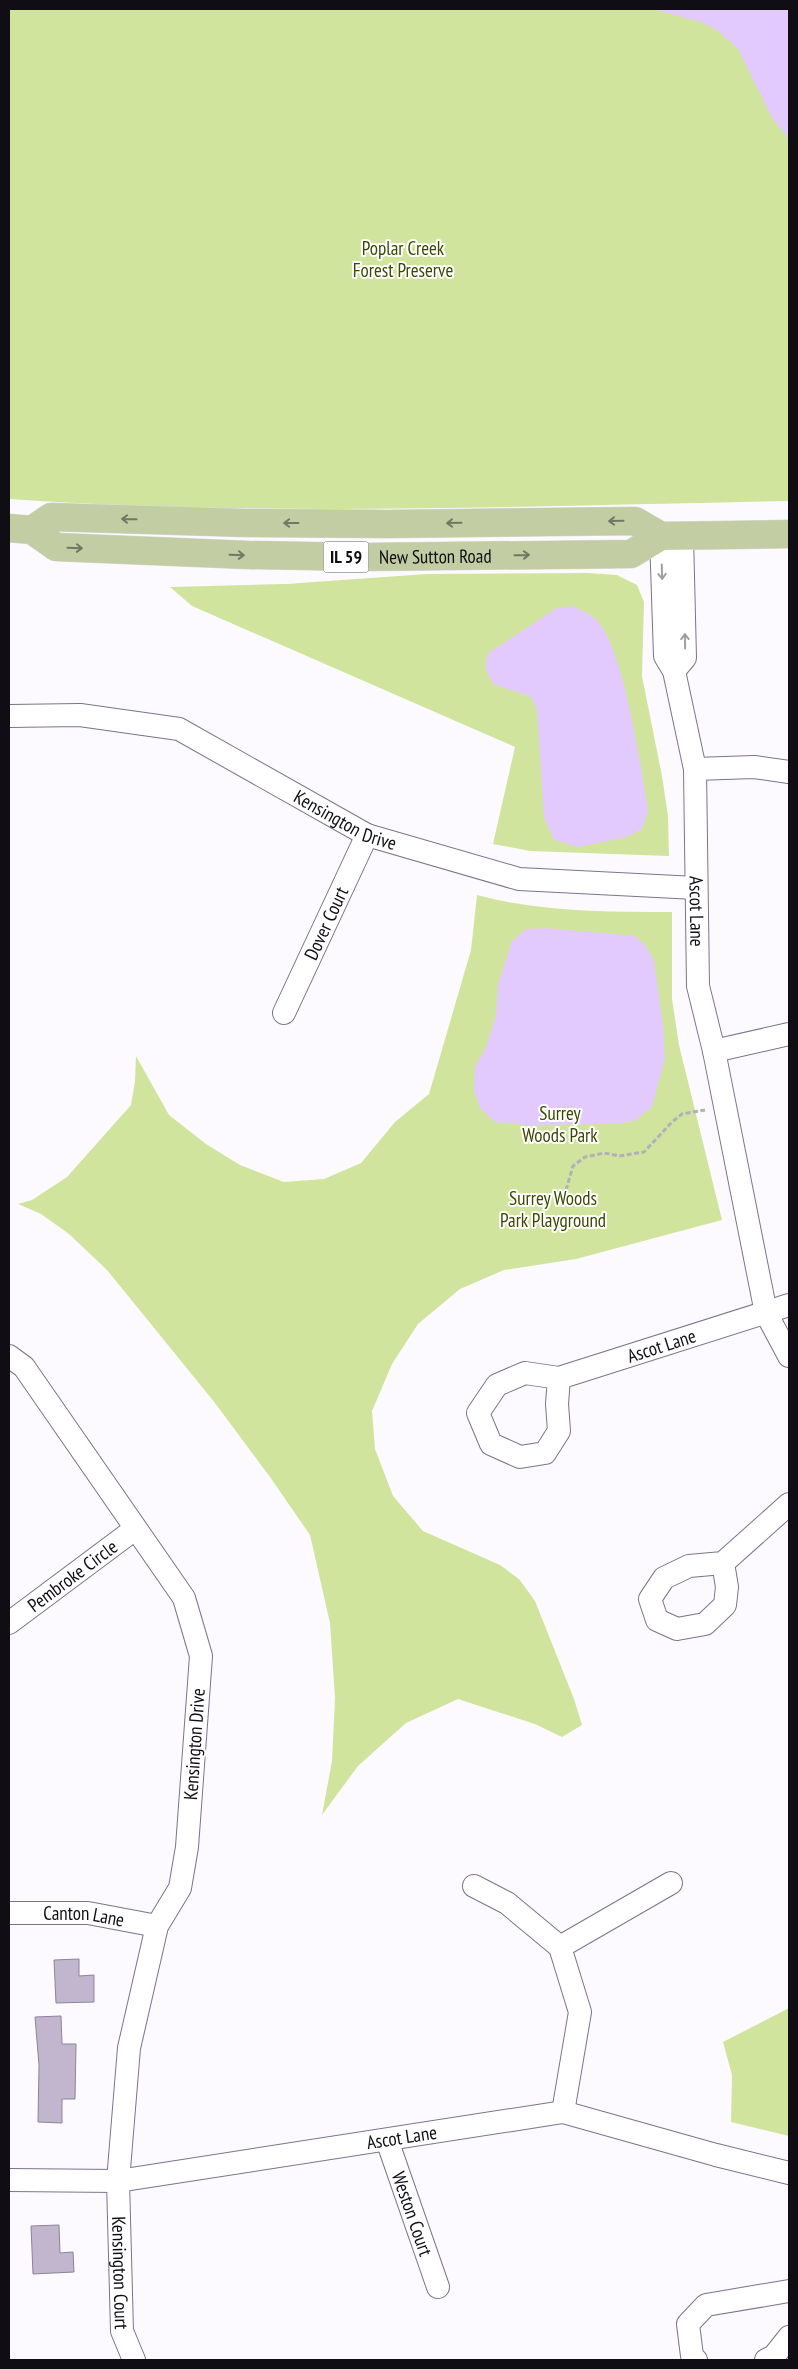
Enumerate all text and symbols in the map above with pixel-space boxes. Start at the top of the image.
park label: Poplar Creek Forest Preserve [353,236,453,282]
one-way arrow [121,514,137,523]
one-way arrow [608,516,624,526]
one-way arrow [284,518,300,528]
one-way arrow [446,518,462,528]
road number: IL 59 [324,542,368,572]
one-way arrow [67,544,83,553]
street label: New Sutton Road [379,544,492,569]
one-way arrow [229,550,245,560]
one-way arrow [514,551,530,560]
one-way arrow [657,564,667,580]
one-way arrow [680,634,690,650]
street label: Kensington Drive [290,784,400,855]
street label: Ascot Lane [684,876,709,947]
street label: Dover Court [298,882,354,964]
park label: Surrey Woods Park [522,1101,598,1147]
park label: Surrey Woods Park Playground [500,1186,606,1232]
street label: Ascot Lane [624,1323,699,1368]
street label: Pembroke Circle [23,1534,122,1617]
street label: Kensington Drive [178,1687,210,1801]
street label: Canton Lane [43,1901,126,1932]
street label: Ascot Lane [365,2120,439,2154]
street label: Weston Court [387,2168,439,2260]
street label: Kensington Court [107,2216,134,2330]

